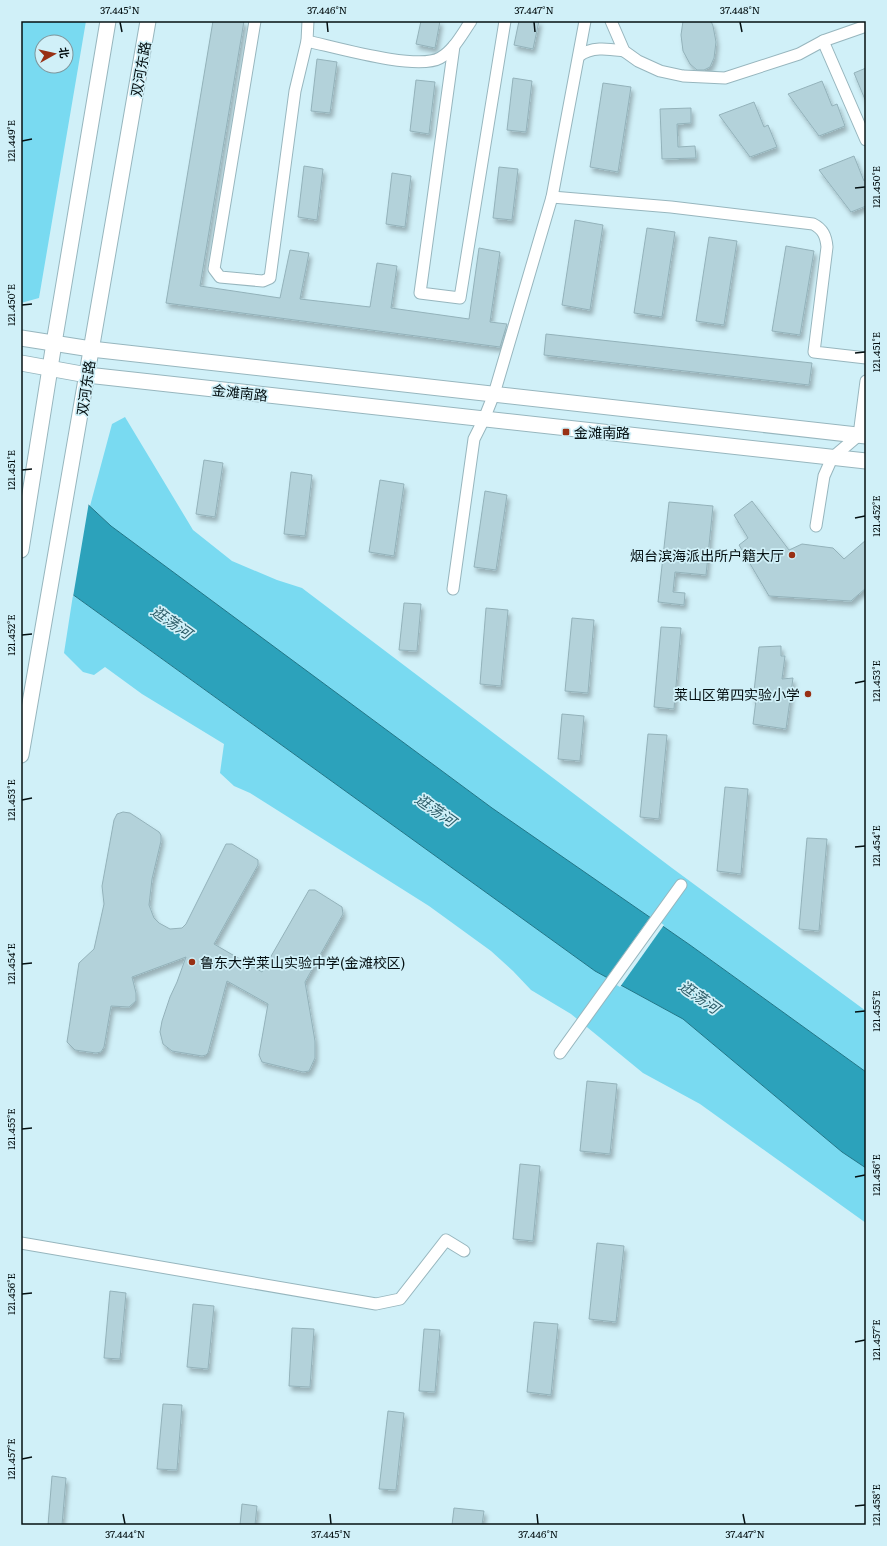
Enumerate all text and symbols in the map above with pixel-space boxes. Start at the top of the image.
text: 37.445°N [100,2,140,17]
text: 37.446°N [307,2,347,17]
text: 37.447°N [514,2,554,17]
text: 37.448°N [720,2,760,17]
north arrow [34,34,74,74]
street label: 双河东路 [125,40,155,98]
text: 北 [56,46,74,59]
text: 121.449°E [3,120,18,162]
text: 121.450°E [868,166,883,208]
text: 121.450°E [3,284,18,326]
text: 121.451°E [868,332,883,372]
street label: 双河东路 [71,359,99,417]
street label: 金滩南路 [211,379,269,405]
place label: 金滩南路 [574,422,630,442]
marker: 金滩南路 [561,427,571,437]
text: 121.451°E [3,450,18,490]
text: 121.452°E [868,495,883,537]
place label: 烟台滨海派出所户籍大厅 [630,545,784,565]
marker: 烟台滨海派出所户籍大厅 [787,550,797,560]
water label: 逛荡河 [147,599,199,645]
text: 121.452°E [3,614,18,656]
text: 121.453°E [868,660,883,702]
place label: 莱山区第四实验小学 [674,684,800,704]
marker: 莱山区第四实验小学 [803,689,813,699]
text: 121.453°E [3,779,18,821]
water label: 逛荡河 [411,787,463,833]
text: 121.454°E [868,825,883,867]
text: 121.454°E [3,943,18,985]
place label: 鲁东大学莱山实验中学(金滩校区) [200,952,405,972]
marker: 鲁东大学莱山实验中学(金滩校区) [187,957,197,967]
water label: 逛荡河 [675,974,727,1020]
text: 121.455°E [868,990,883,1032]
text: 121.455°E [3,1108,18,1150]
text: 121.456°E [868,1154,883,1196]
text: 121.456°E [3,1273,18,1315]
text: 121.457°E [868,1319,883,1361]
text: 121.457°E [3,1438,18,1480]
text: 121.458°E [868,1484,883,1526]
text: 37.444°N [105,1526,145,1541]
text: 37.445°N [311,1526,351,1541]
text: 37.446°N [518,1526,558,1541]
text: 37.447°N [725,1526,765,1541]

